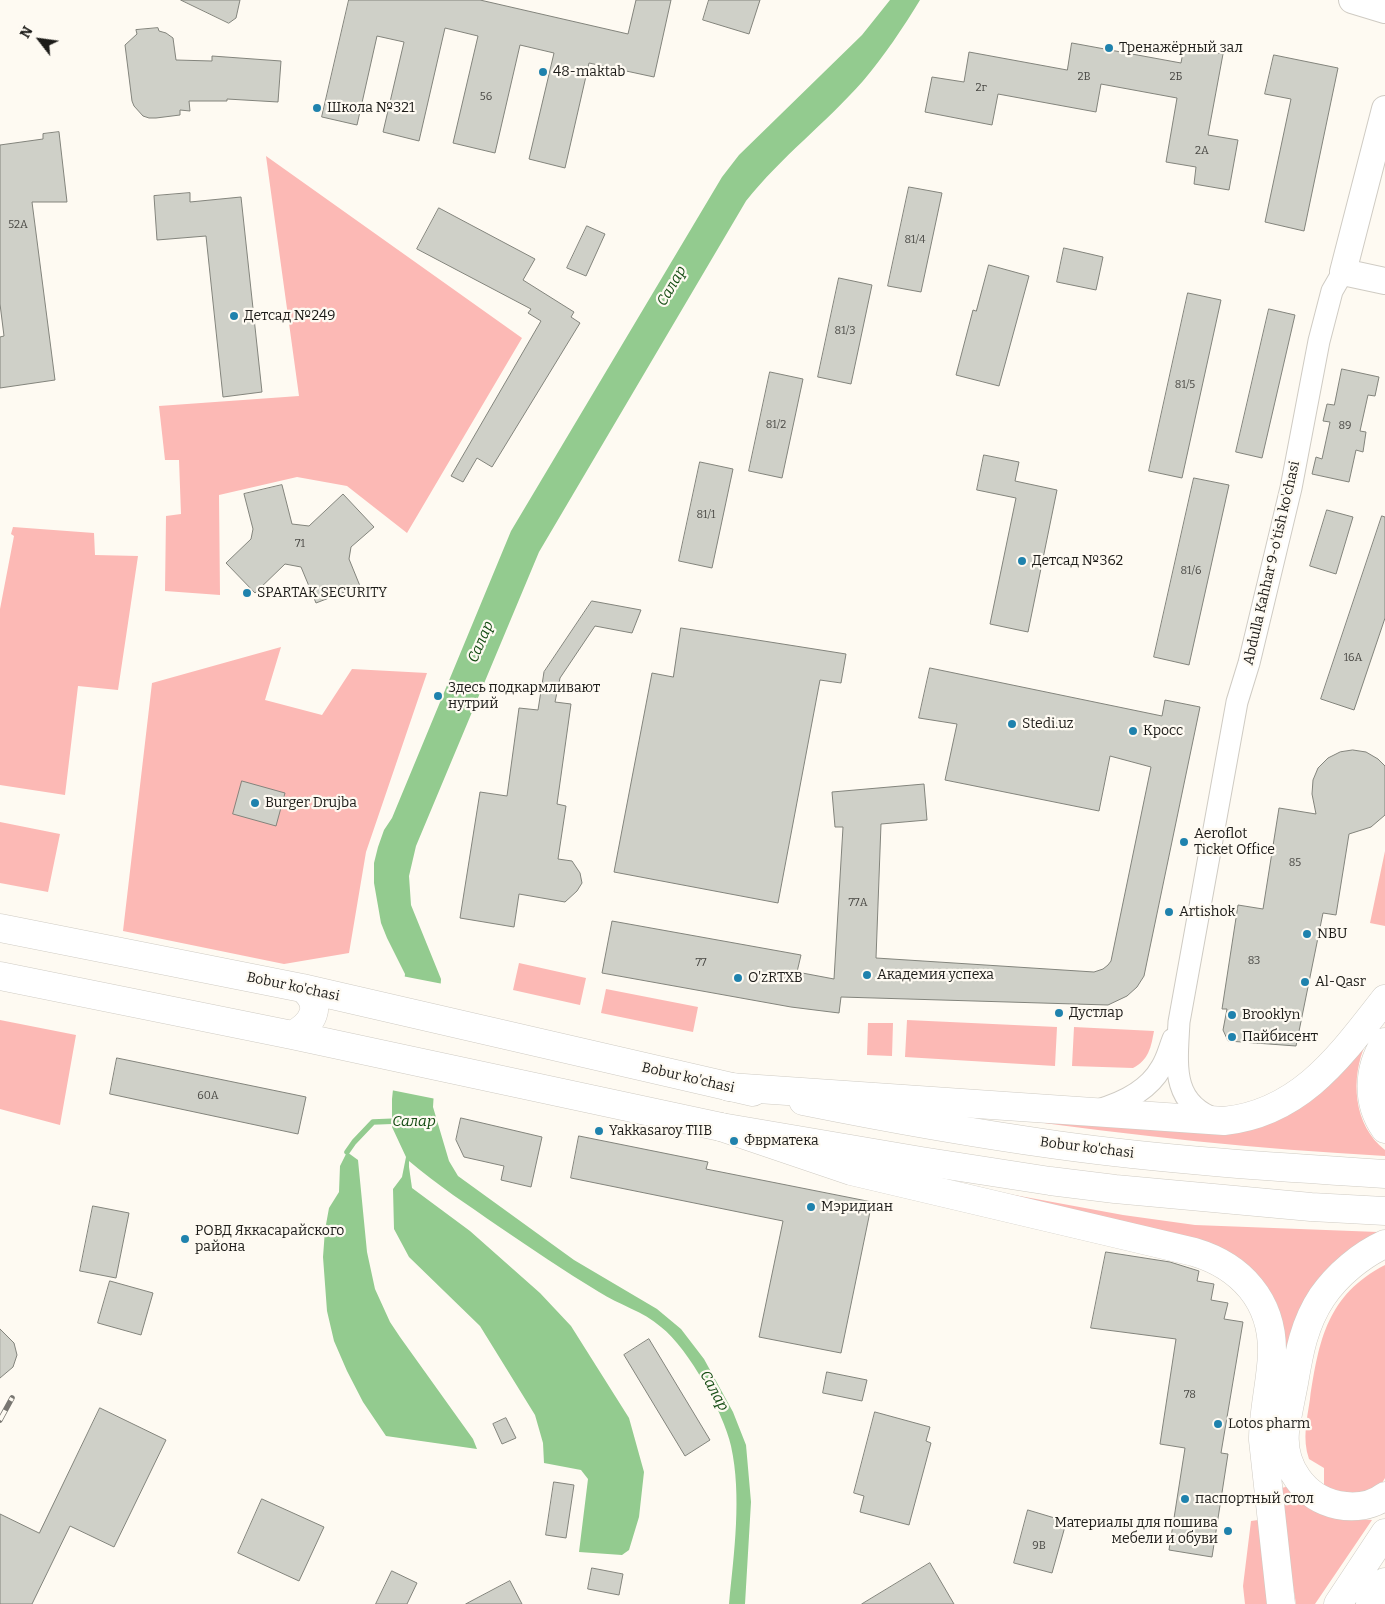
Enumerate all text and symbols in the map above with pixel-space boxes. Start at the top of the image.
north arrow [15,15,65,65]
text: N [17,23,37,41]
place label: Тренажёрный зал [1119,40,1243,56]
marker: Тренажёрный зал [1103,42,1115,54]
place label: 48-maktab [553,64,625,80]
marker: 48-maktab [537,66,549,78]
house number: 2В [1077,70,1091,84]
house number: 2Б [1170,70,1182,84]
house number: 2г [975,81,987,95]
house number: 56 [480,90,492,104]
place label: Школа №321 [327,100,415,116]
marker: Школа №321 [311,102,323,114]
house number: 2А [1195,144,1209,158]
house number: 52A [8,218,28,232]
house number: 81/4 [904,233,926,247]
water label: Салар [653,263,691,309]
place label: Детсад №249 [244,308,335,324]
marker: Детсад №249 [228,310,240,322]
house number: 81/3 [835,324,855,338]
house number: 81/5 [1175,378,1195,392]
house number: 81/2 [766,418,786,432]
house number: 89 [1338,419,1352,433]
street label: Abdulla Kahhar 9-o'tish ko'chasi [1240,459,1304,667]
house number: 81/1 [696,508,716,522]
house number: 71 [295,537,305,551]
place label: Детсад №362 [1032,553,1123,569]
marker: Детсад №362 [1016,555,1028,567]
house number: 81/6 [1180,564,1202,578]
place label: SPARTAK SECURITY [257,585,387,601]
marker: SPARTAK SECURITY [241,587,253,599]
water label: Салар [464,619,498,665]
house number: 16А [1344,651,1362,665]
place label: Здесь подкармливают нутрий [448,680,600,712]
marker: Здесь подкармливают нутрий [432,690,444,702]
place label: Stedi.uz [1022,716,1073,732]
marker: Stedi.uz [1006,718,1018,730]
place label: Кросс [1143,723,1183,739]
marker: Кросс [1127,725,1139,737]
place label: Burger Drujba [265,795,357,811]
marker: Burger Drujba [249,797,261,809]
place label: Aeroflot Ticket Office [1194,826,1275,859]
marker: Aeroflot Ticket Office [1178,836,1190,848]
house number: 85 [1289,856,1301,870]
house number: 77А [849,896,867,910]
place label: Artishok [1179,904,1235,920]
marker: Artishok [1163,906,1175,918]
place label: NBU [1317,926,1348,942]
marker: NBU [1301,928,1313,940]
house number: 83 [1248,954,1260,968]
house number: 77 [695,956,707,970]
place label: Академия успеха [877,967,994,983]
street label: Bobur ko'chasi [245,969,341,1005]
marker: Академия успеха [861,969,873,981]
place label: O'zRTXB [748,970,803,986]
marker: O'zRTXB [732,972,744,984]
place label: Al-Qasr [1315,974,1366,990]
marker: Al-Qasr [1299,976,1311,988]
place label: Дустлар [1069,1005,1123,1021]
marker: Дустлар [1053,1007,1065,1019]
place label: Brooklyn [1242,1007,1300,1023]
marker: Brooklyn [1226,1009,1238,1021]
place label: Пайбисент [1242,1029,1318,1045]
marker: Пайбисент [1226,1031,1238,1043]
street label: Bobur ko'chasi [640,1059,736,1097]
house number: 60A [197,1089,219,1103]
water label: Салар [392,1113,436,1131]
place label: Yakkasaroy TIIB [609,1123,712,1139]
marker: Yakkasaroy TIIB [593,1125,605,1137]
place label: Фврматека [744,1133,819,1149]
street label: Bobur ko'chasi [1039,1134,1135,1162]
marker: Фврматека [728,1135,740,1147]
place label: Мэридиан [821,1199,893,1215]
marker: Мэридиан [805,1201,817,1213]
place label: РОВД Яккасарайского района [195,1223,344,1256]
marker: РОВД Яккасарайского района [179,1233,191,1245]
water label: Салар [696,1368,732,1414]
house number: 78 [1184,1388,1196,1402]
place label: Lotos pharm [1228,1416,1310,1432]
marker: Lotos pharm [1212,1418,1224,1430]
place label: паспортный стол [1195,1491,1314,1507]
marker: паспортный стол [1179,1493,1191,1505]
place label: Материалы для пошива мебели и обуви [1054,1515,1218,1548]
marker: Материалы для пошива мебели и обуви [1222,1525,1234,1537]
house number: 9В [1032,1539,1046,1553]

